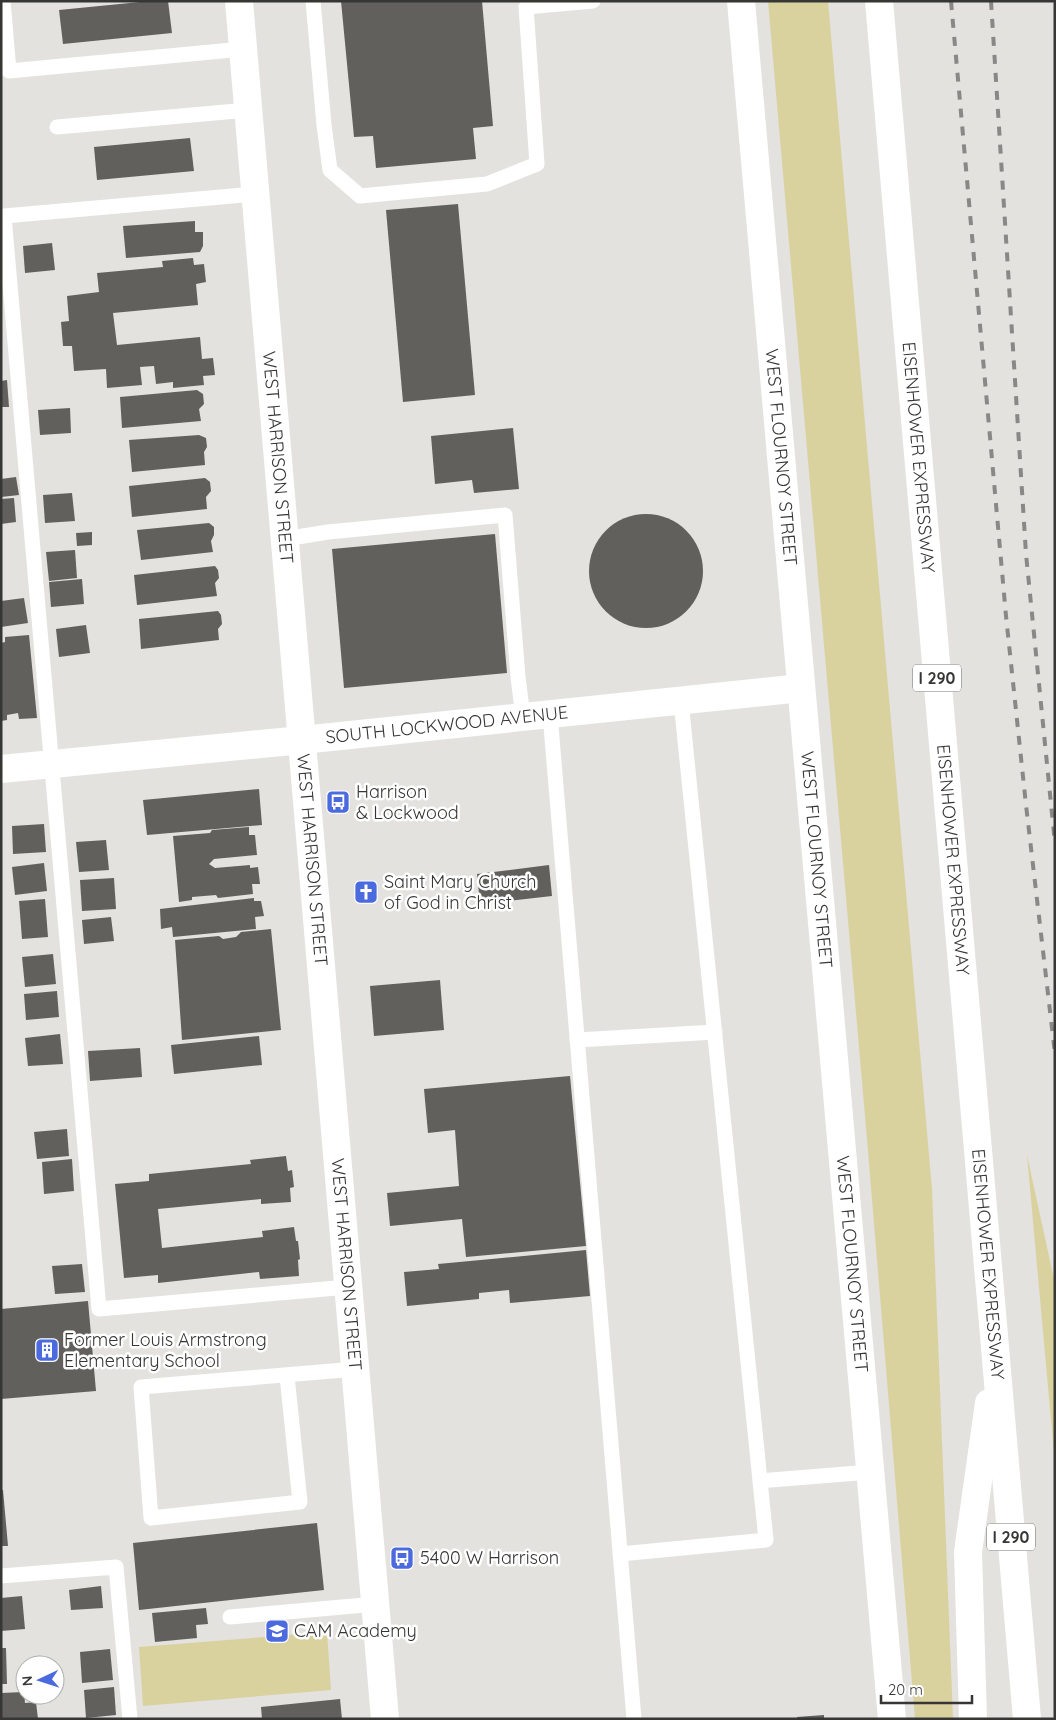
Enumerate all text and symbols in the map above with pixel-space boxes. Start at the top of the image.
street label: EISENHOWER EXPRESSWAY [897,341,940,574]
street label: WEST FLOURNOY STREET [761,348,803,567]
street label: WEST HARRISON STREET [258,350,299,565]
road number: I 290 [913,664,961,691]
street label: SOUTH LOCKWOOD AVENUE [324,700,569,748]
street label: EISENHOWER EXPRESSWAY [932,743,975,976]
street label: WEST FLOURNOY STREET [796,750,838,969]
street label: WEST HARRISON STREET [292,753,333,967]
place label: Harrison & Lockwood [356,780,459,824]
bus stop icon: Harrison & Lockwood [325,789,351,815]
place label: Saint Mary Church of God in Christ [384,870,536,914]
church icon: Saint Mary Church of God in Christ [353,879,379,905]
street label: EISENHOWER EXPRESSWAY [967,1148,1010,1381]
street label: WEST FLOURNOY STREET [832,1155,874,1374]
street label: WEST HARRISON STREET [326,1157,367,1372]
place label: Former Louis Armstrong Elementary School [64,1328,267,1372]
building icon: Former Louis Armstrong Elementary School [34,1337,60,1363]
road number: I 290 [987,1524,1035,1550]
bus stop icon: 5400 W Harrison [389,1545,415,1571]
place label: 5400 W Harrison [420,1546,559,1569]
school or university icon: CAM Academy [264,1618,290,1644]
place label: CAM Academy [294,1619,417,1642]
north arrow [15,1655,65,1705]
scale bar [881,1672,972,1704]
text: N [18,1675,36,1687]
text: 20 m [888,1680,923,1699]

